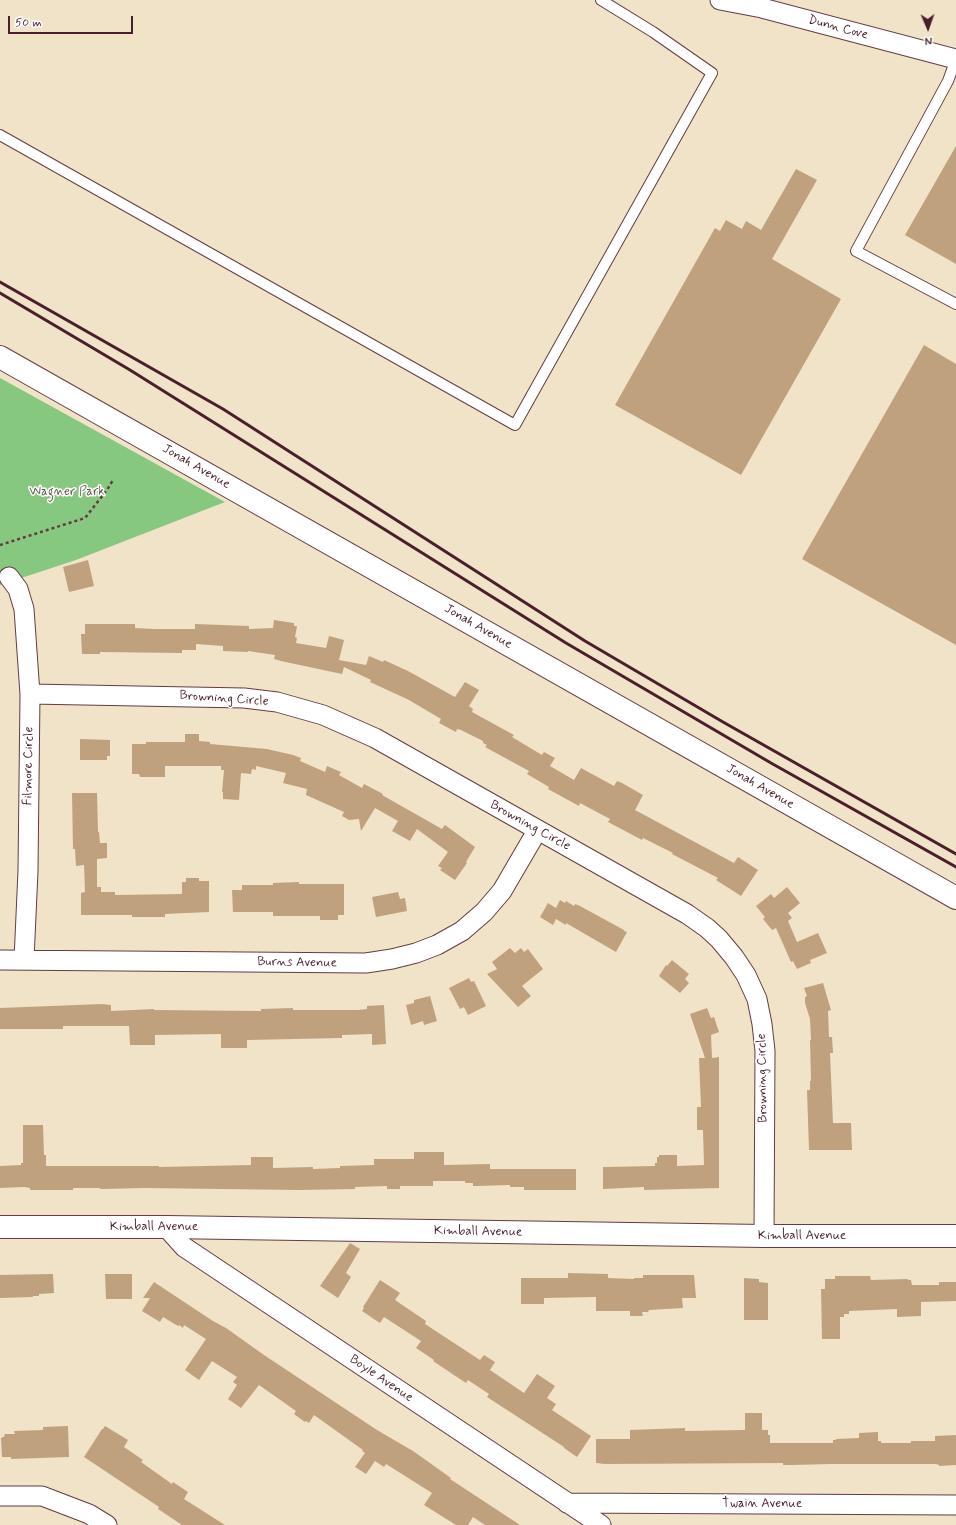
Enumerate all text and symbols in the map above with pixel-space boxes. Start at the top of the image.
scale bar [10,8,135,34]
north arrow [908,8,948,48]
street label: Dunn Cove [806,13,870,43]
text: 50 m [15,15,42,31]
text: N [925,33,932,47]
street label: Jonah Avenue [159,441,233,493]
park label: Wagner Park [29,484,105,500]
street label: Jonah Avenue [441,601,515,653]
street label: Browning Circle [179,688,269,710]
street label: Filmore Circle [21,726,37,806]
street label: Jonah Avenue [723,761,797,813]
street label: Browning Circle [487,798,573,854]
street label: Burns Avenue [257,955,337,971]
street label: Browning Circle [754,1033,772,1123]
street label: Kimball Avenue [110,1219,198,1235]
street label: Kimball Avenue [434,1223,522,1241]
street label: Kimball Avenue [758,1228,846,1244]
street label: Boyle Avenue [346,1352,416,1406]
street label: Twain Avenue [722,1496,802,1512]

